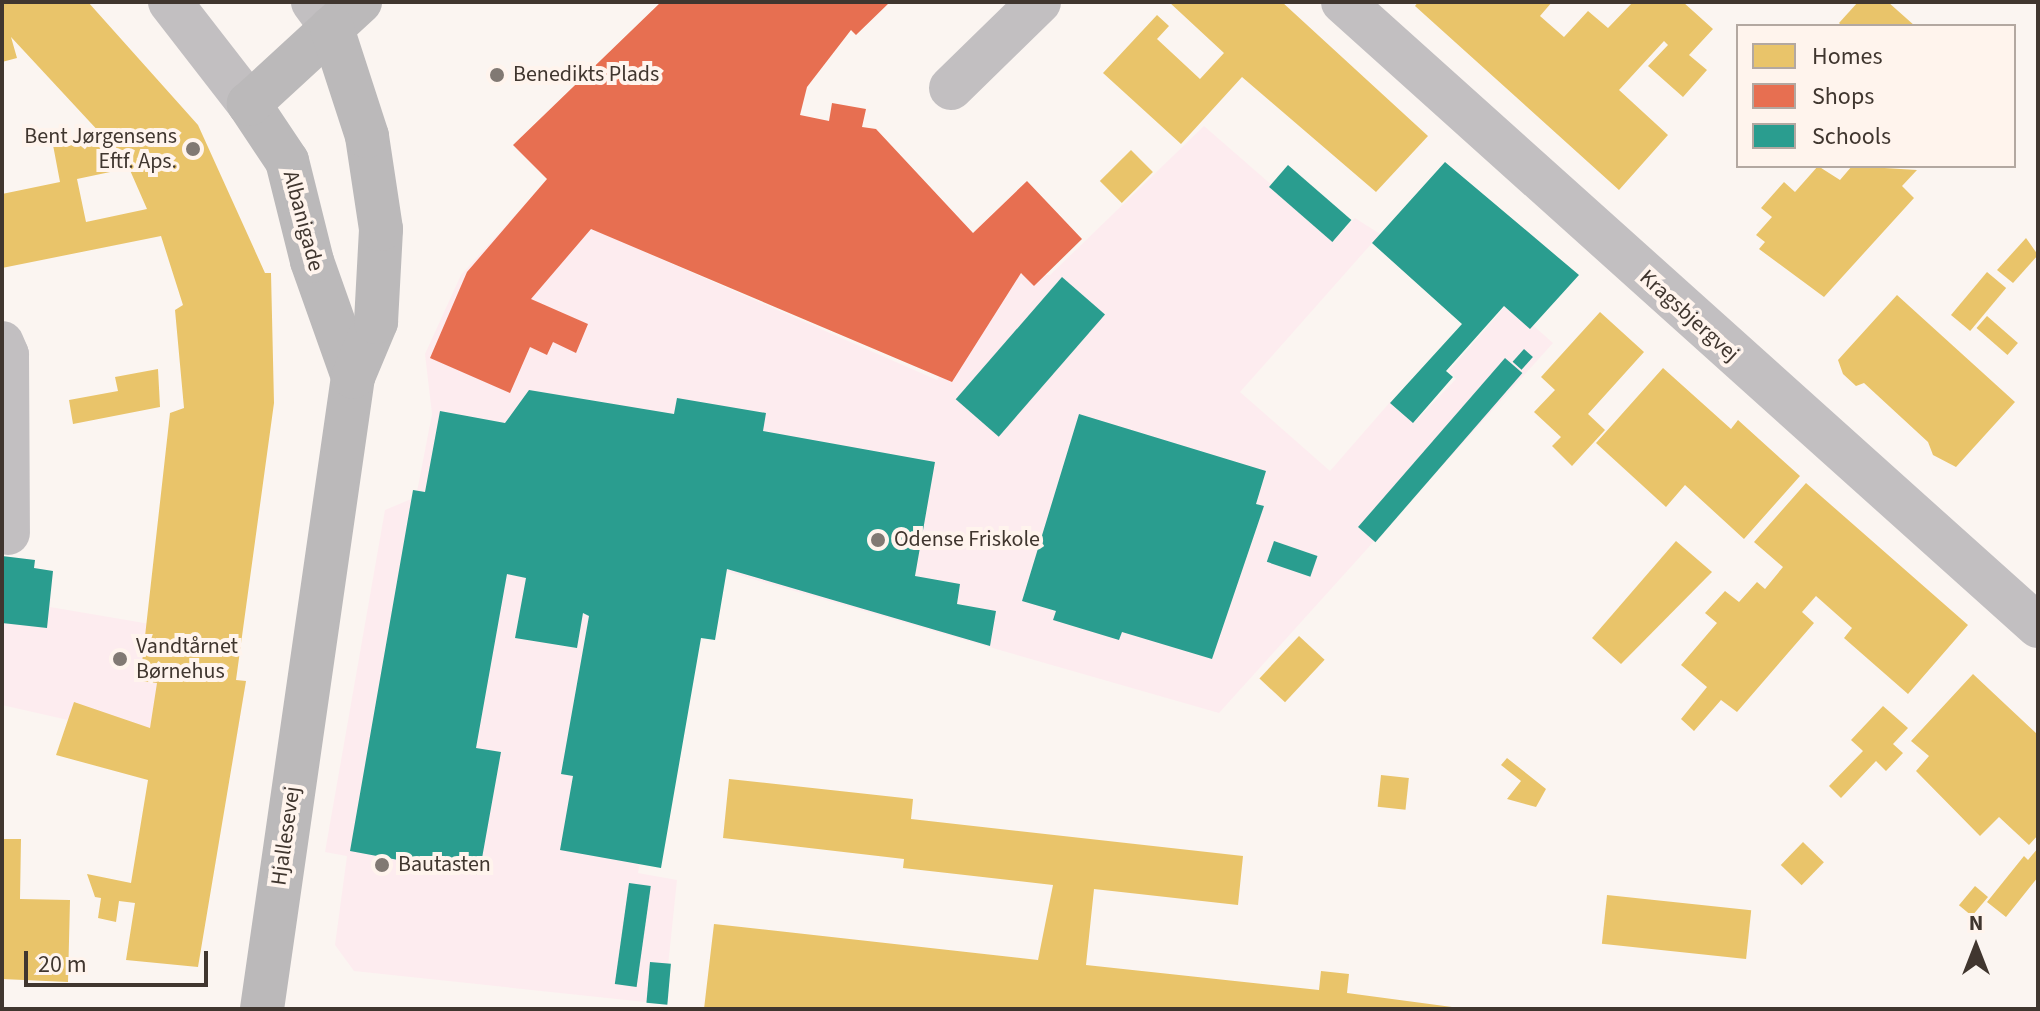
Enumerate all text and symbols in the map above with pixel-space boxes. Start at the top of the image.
legend [1736,24,2016,168]
text: Homes [1812,39,1883,74]
place label: Benedikts Plads [513,62,659,88]
marker: Benedikts Plads [488,66,506,84]
text: Shops [1812,79,1874,114]
text: Schools [1812,119,1891,154]
place label: Bent Jørgensens Eftf. Aps. [24,123,177,174]
marker: Bent Jørgensens Eftf. Aps. [184,140,202,158]
street label: Albanigade [277,168,329,274]
street label: Kragsbjergvej [1634,264,1744,368]
place label: Odense Friskole [894,527,1040,553]
marker: Odense Friskole [869,531,887,549]
place label: Vandtårnet Børnehus [136,633,238,684]
marker: Vandtårnet Børnehus [111,650,129,668]
street label: Hjallesevej [266,785,306,887]
place label: Bautasten [398,852,491,878]
marker: Bautasten [373,856,391,874]
north arrow [1936,907,2016,987]
text: N [1969,907,1983,939]
scale bar [28,935,212,985]
text: 20 m [38,947,87,982]

